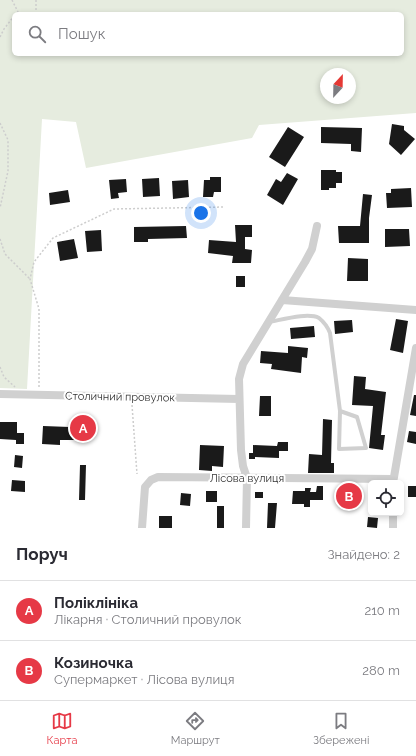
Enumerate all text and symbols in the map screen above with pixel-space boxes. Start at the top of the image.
search box [12,12,404,56]
icon: search [26,23,48,45]
text: Пошук [58,25,106,43]
north arrow [320,68,356,104]
your location [191,203,211,223]
street label: Столичний провулок [65,390,175,404]
pin: A [70,413,96,443]
street label: Лісова вулиця [210,472,284,485]
map controls [368,480,404,516]
button: locate [368,480,404,516]
pin: B [336,481,362,511]
text: Поруч [16,544,68,564]
text: Знайдено: 2 [328,547,400,562]
text: Поліклініка [54,594,138,612]
text: A [25,603,33,618]
text: 210 m [364,603,400,618]
text: Лікарня · Столичний провулок [54,612,242,627]
text: Козиночка [54,654,133,672]
text: B [25,663,33,678]
text: 280 m [362,663,400,678]
text: Супермаркет · Лісова вулиця [54,672,234,687]
tab: Карта [47,710,78,747]
tab: Маршрут [171,710,220,747]
tab: Збережені [313,710,369,747]

